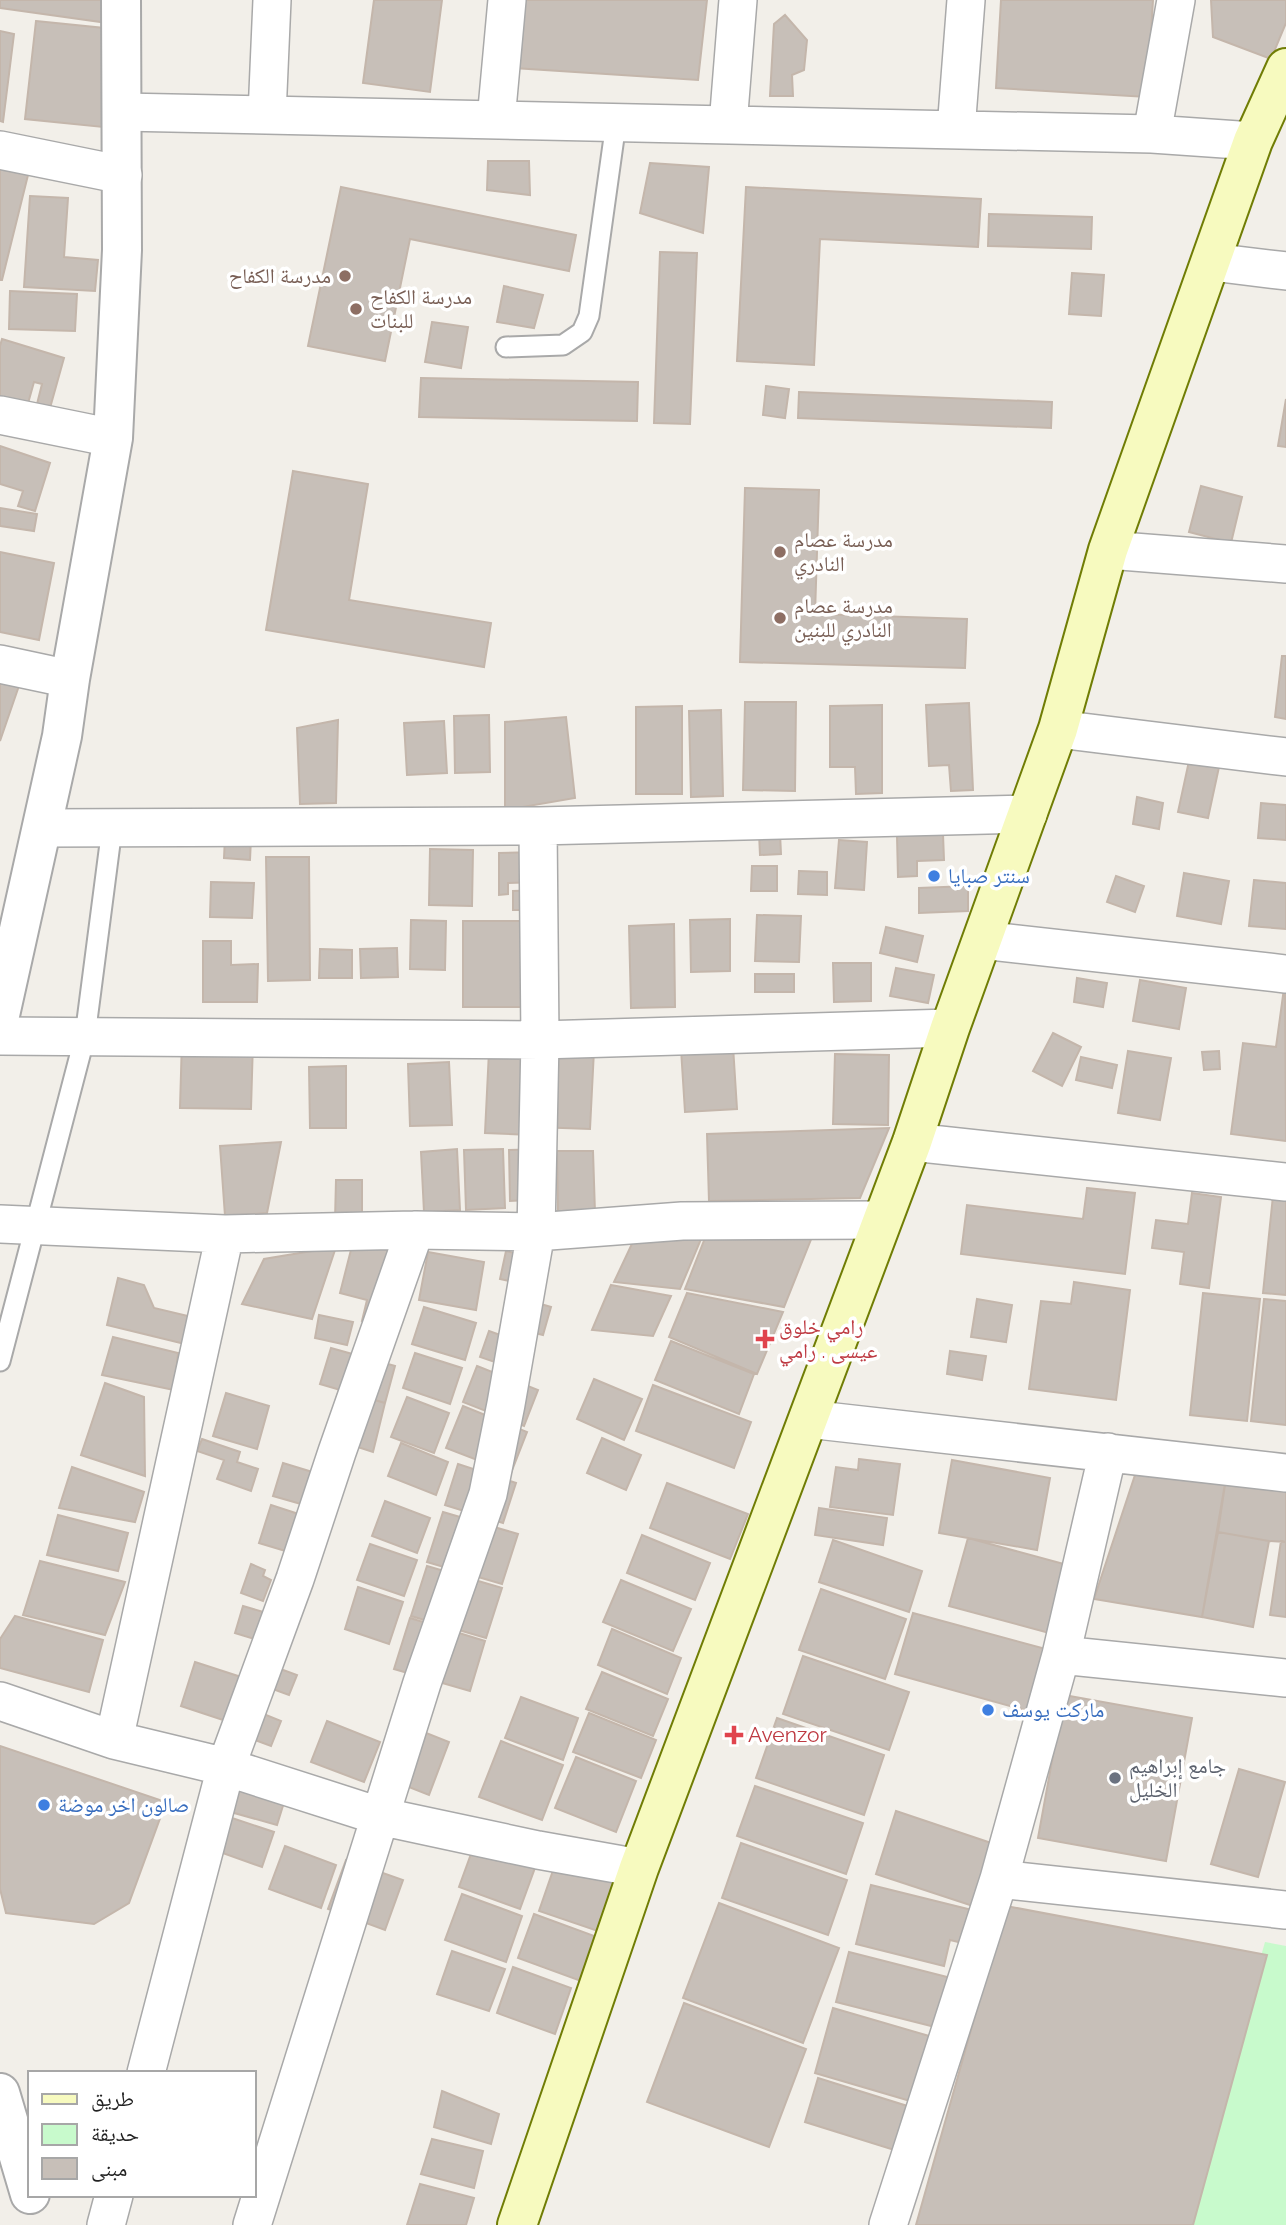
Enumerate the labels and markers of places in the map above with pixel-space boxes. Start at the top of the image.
place label: مدرسة الكفاح [229,263,331,289]
marker: مدرسة الكفاح [337,268,353,284]
place label: مدرسة الكفاح للبنات [370,284,472,333]
marker: مدرسة الكفاح للبنات [348,301,364,317]
place label: مدرسة عصام النادري [794,527,893,580]
marker: مدرسة عصام النادري [772,544,788,560]
place label: مدرسة عصام النادري للبنين [794,593,893,646]
marker: مدرسة عصام النادري للبنين [772,610,788,626]
place label: سنتر صبايا [948,863,1030,888]
marker: سنتر صبايا [926,868,942,884]
place label: رامي خلوق عيسى . رامي [779,1314,878,1367]
marker: رامي خلوق عيسى . رامي [757,1331,773,1347]
place label: ماركت يوسف [1002,1697,1104,1722]
marker: ماركت يوسف [980,1702,996,1718]
place label: Avenzor [748,1722,827,1747]
marker: Avenzor [726,1727,742,1743]
place label: جامع إبراهيم الخليل [1129,1753,1226,1803]
marker: جامع إبراهيم الخليل [1107,1770,1123,1786]
place label: صالون اخر موضة [58,1792,189,1817]
marker: صالون اخر موضة [36,1797,52,1813]

